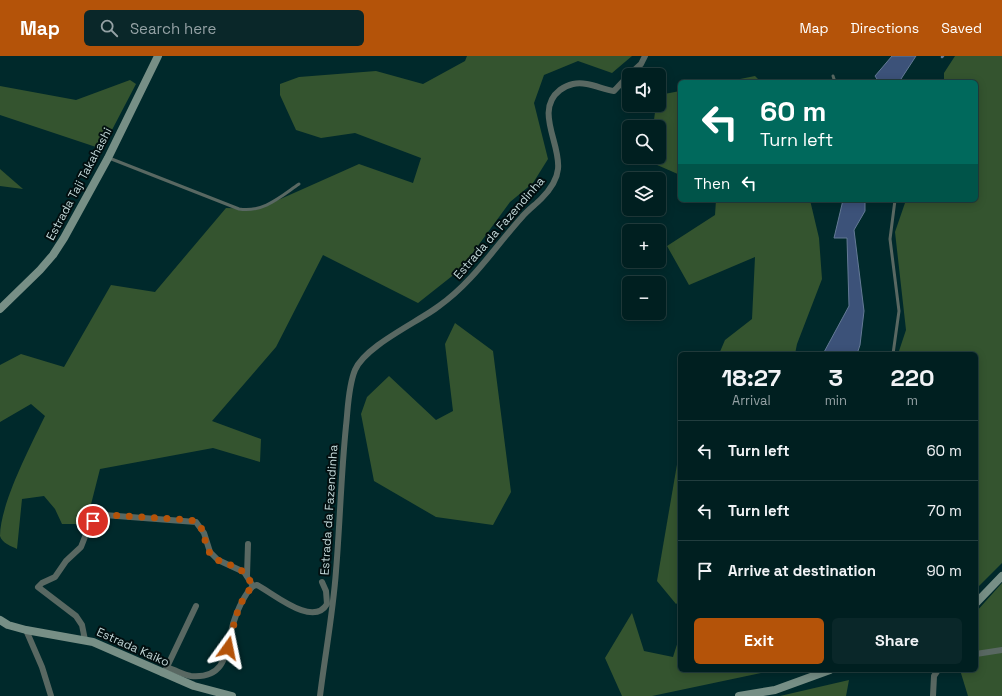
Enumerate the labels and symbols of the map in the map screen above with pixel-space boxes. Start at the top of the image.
street label: Estrada Taji Takahashi [42,125,116,243]
street label: Estrada da Fazendinha [450,173,548,283]
street label: Estrada da Fazendinha [316,444,342,576]
pin [76,504,110,538]
street label: Estrada Kaiko [94,624,172,670]
position arrow [207,627,249,669]

